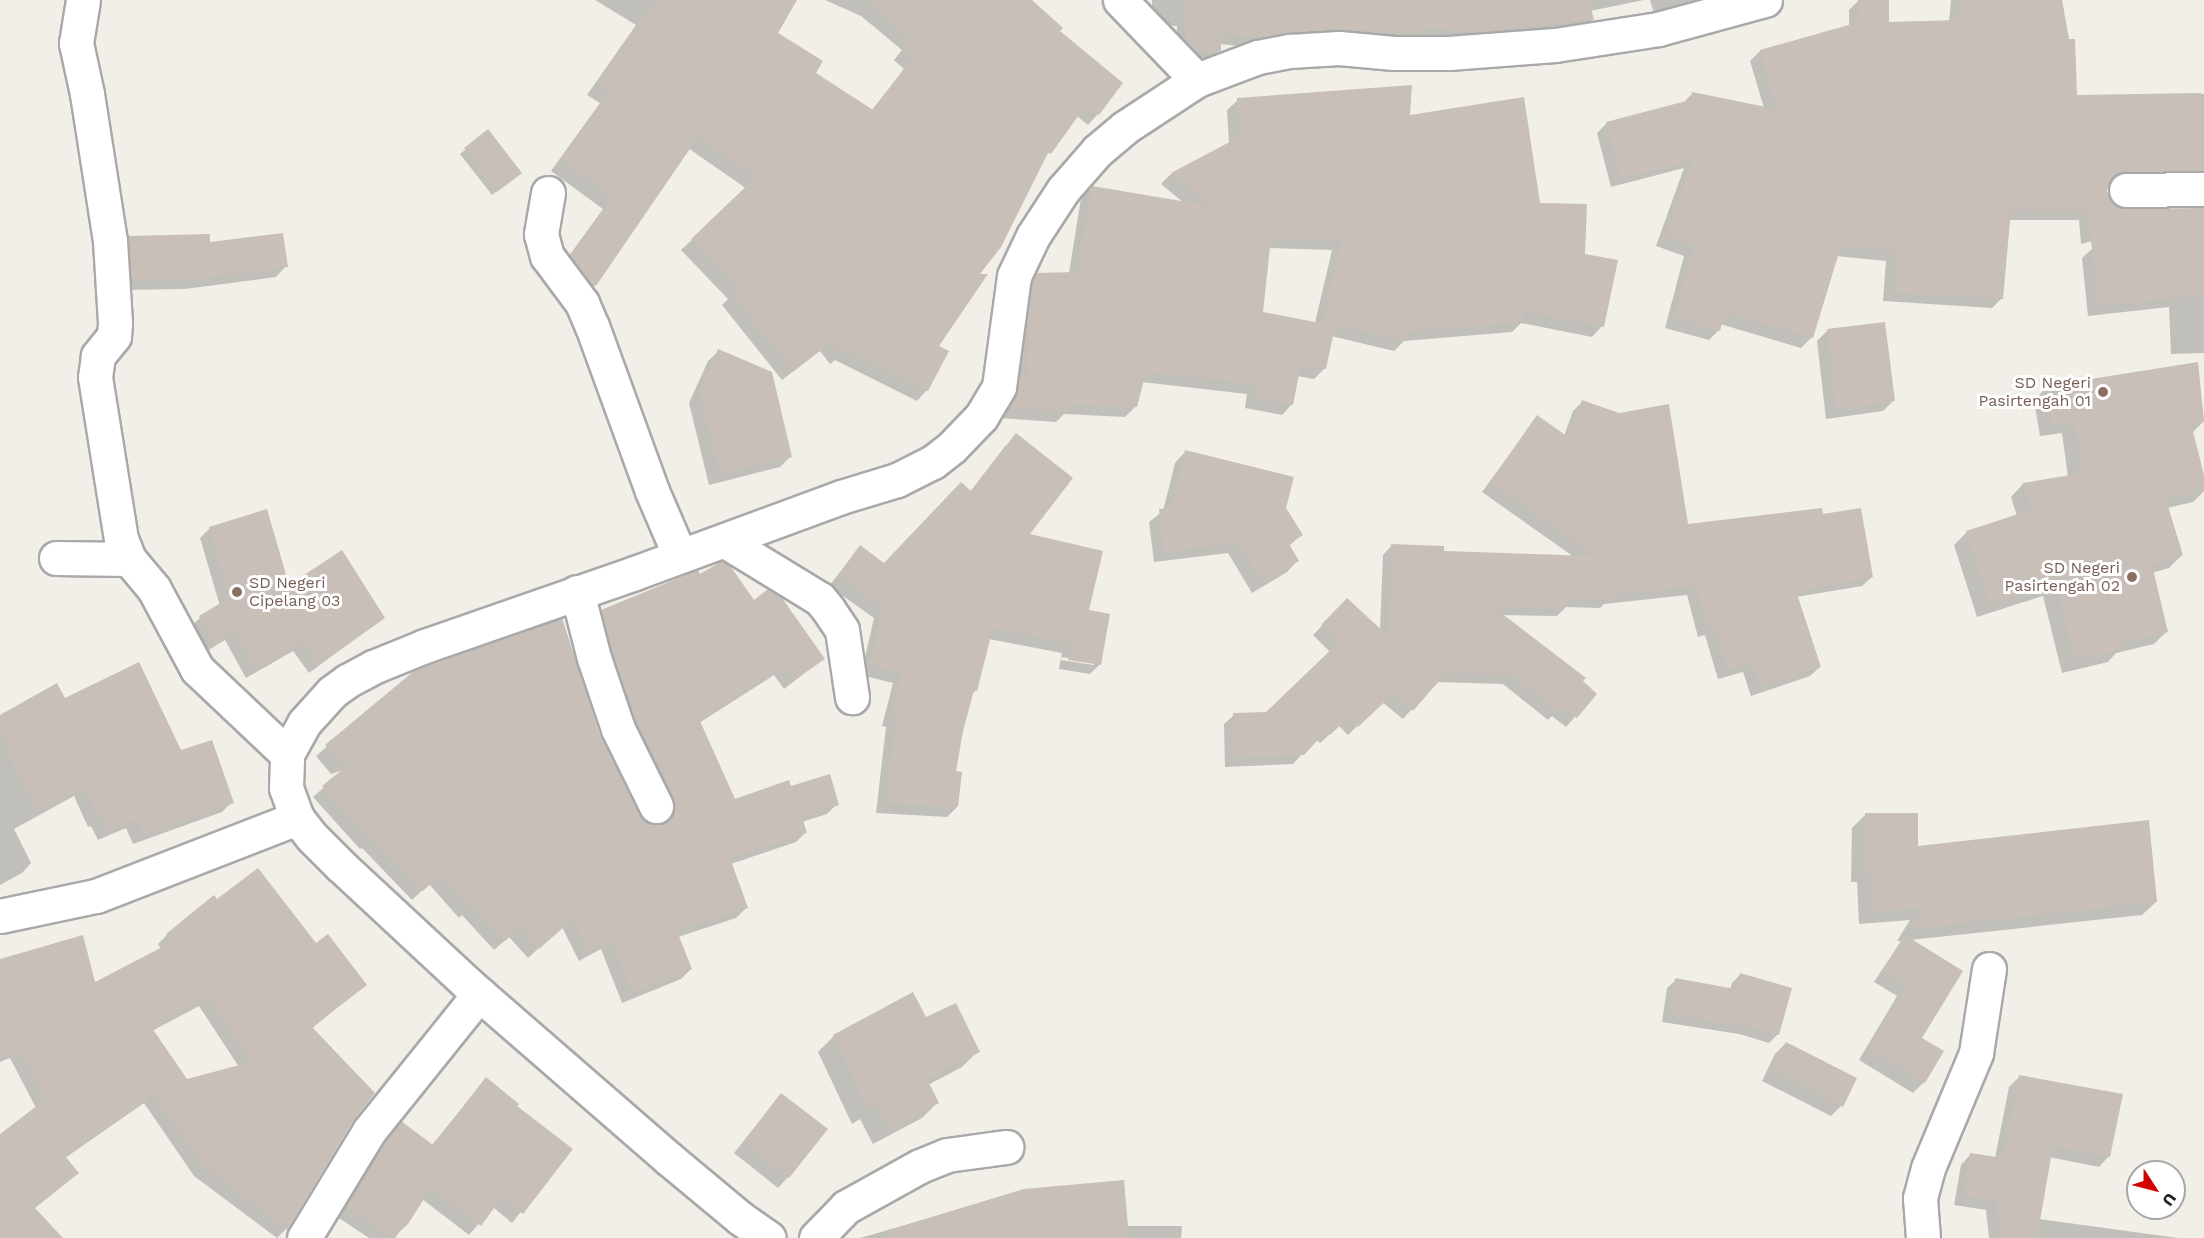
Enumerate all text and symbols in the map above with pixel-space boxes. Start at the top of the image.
place label: SD Negeri Pasirtengah 01 [1978,373,2091,411]
marker: SD Negeri Pasirtengah 01 [2096,385,2110,399]
place label: SD Negeri Pasirtengah 02 [2004,558,2120,596]
marker: SD Negeri Pasirtengah 02 [2125,570,2139,584]
place label: SD Negeri Cipelang 03 [249,573,340,611]
marker: SD Negeri Cipelang 03 [230,585,244,599]
north arrow [2126,1160,2186,1220]
text: U [2158,1190,2180,1210]

